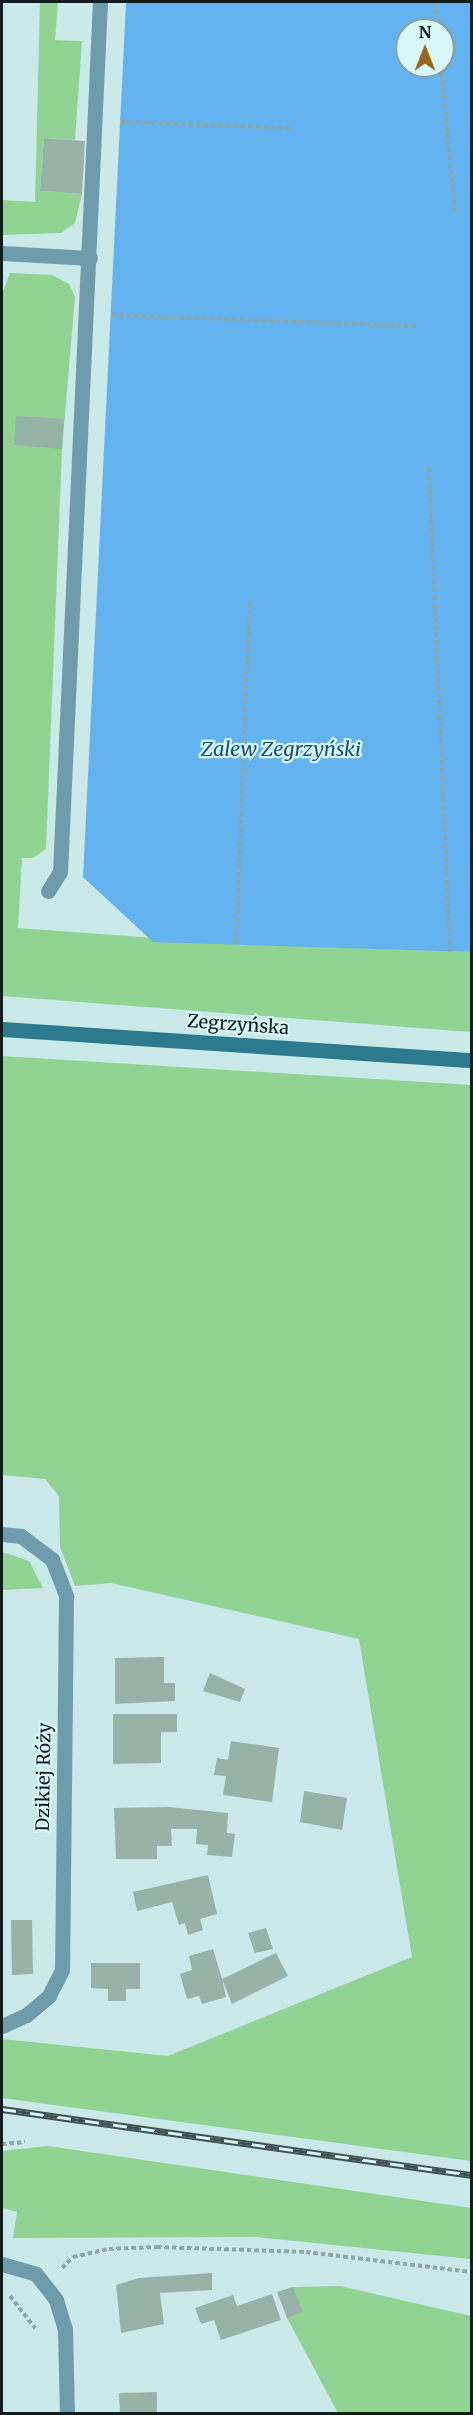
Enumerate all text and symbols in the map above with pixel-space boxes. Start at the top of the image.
north arrow [395,18,455,78]
text: N [419,22,431,42]
water label: Zalew Zegrzyński [201,736,361,760]
street label: Zegrzyńska [186,1011,290,1039]
street label: Dzikiej Róży [32,1723,56,1831]

